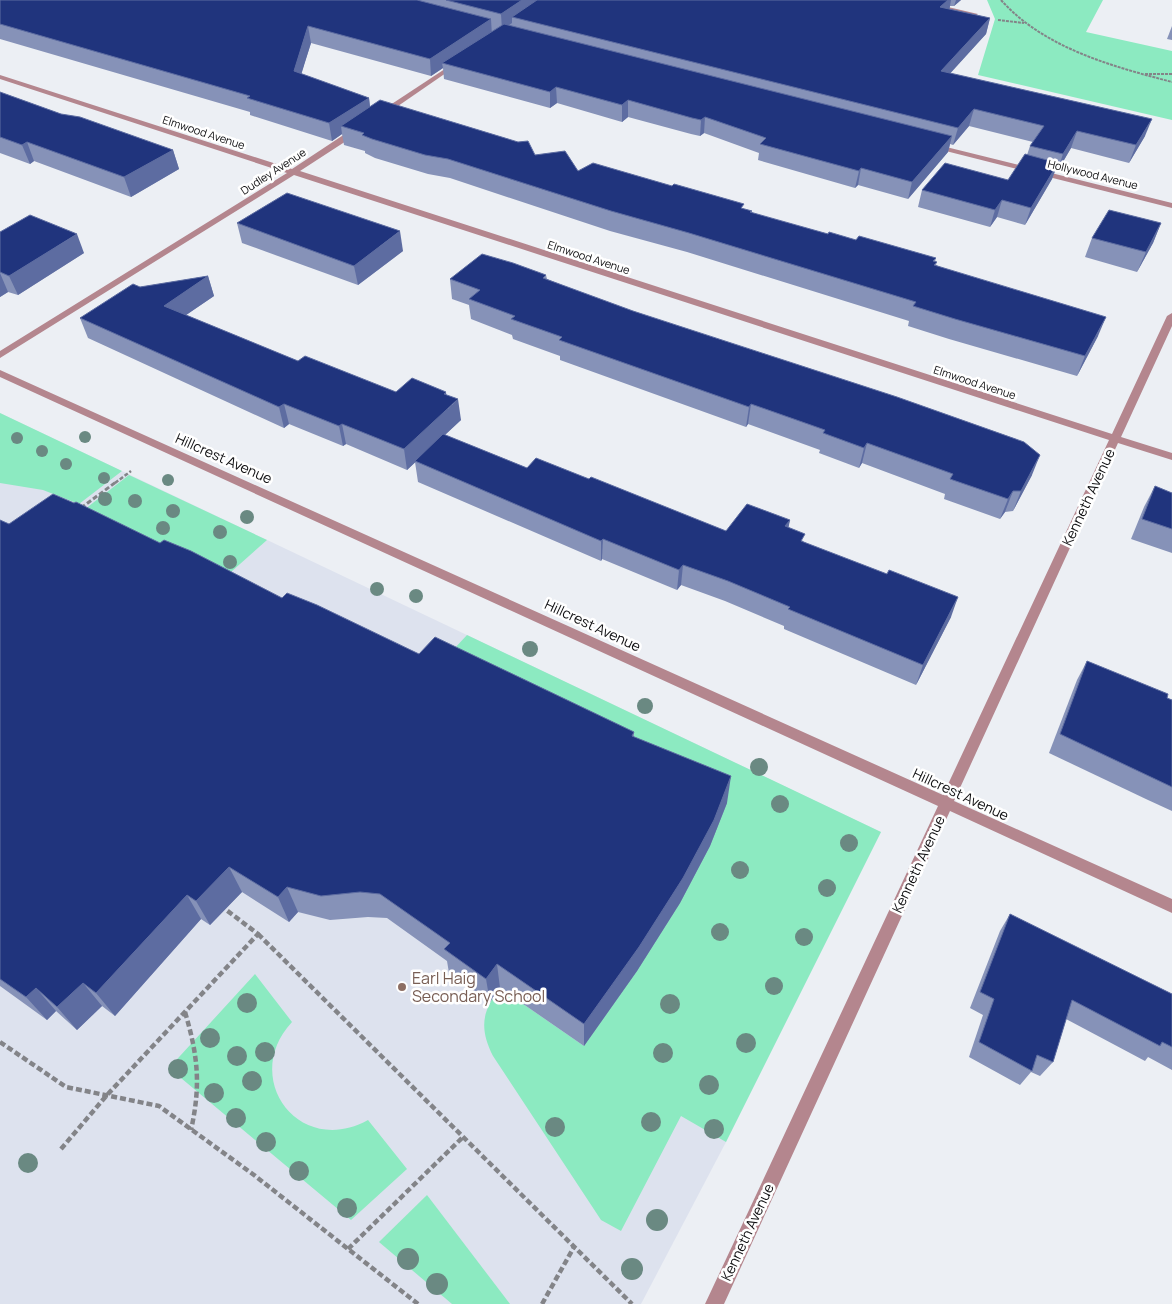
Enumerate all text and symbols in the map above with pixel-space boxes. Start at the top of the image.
street label: Elmwood Avenue [161,112,248,153]
street label: Dudley Avenue [237,144,309,198]
street label: Hollywood Avenue [1046,156,1140,193]
street label: Elmwood Avenue [546,237,633,278]
street label: Elmwood Avenue [932,362,1019,403]
street label: Hillcrest Avenue [173,428,275,488]
street label: Kenneth Avenue [1057,445,1119,549]
street label: Hillcrest Avenue [542,594,644,656]
street label: Hillcrest Avenue [910,763,1012,825]
street label: Kenneth Avenue [887,812,949,916]
place label: Earl Haig Secondary School [412,967,545,1007]
marker: Earl Haig Secondary School [396,981,408,993]
street label: Kenneth Avenue [716,1180,778,1284]

